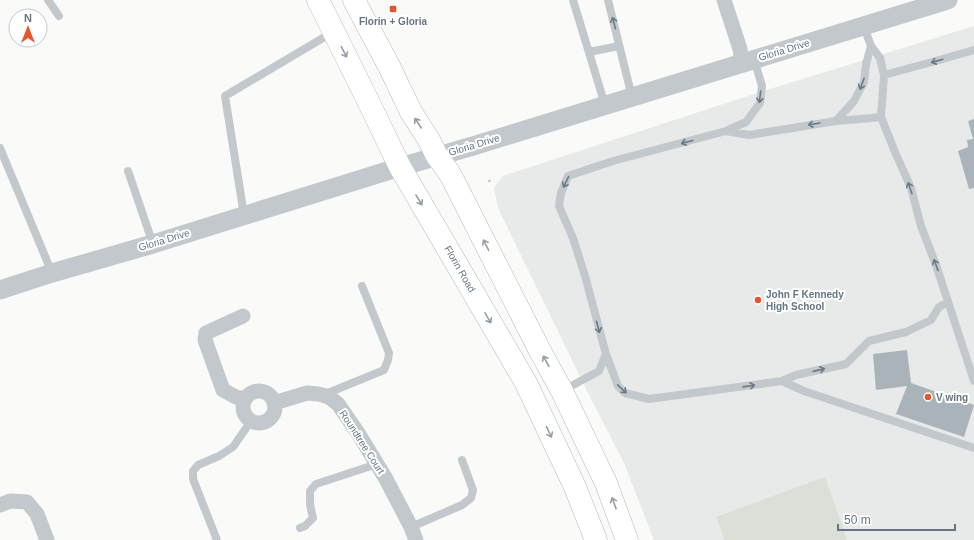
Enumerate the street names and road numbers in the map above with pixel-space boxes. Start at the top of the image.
street label: Gloria Drive [757,37,811,63]
street label: Gloria Drive [447,132,501,158]
street label: Gloria Drive [137,227,191,253]
street label: Florin Road [442,244,478,294]
street label: Roundtree Court [337,408,387,476]

